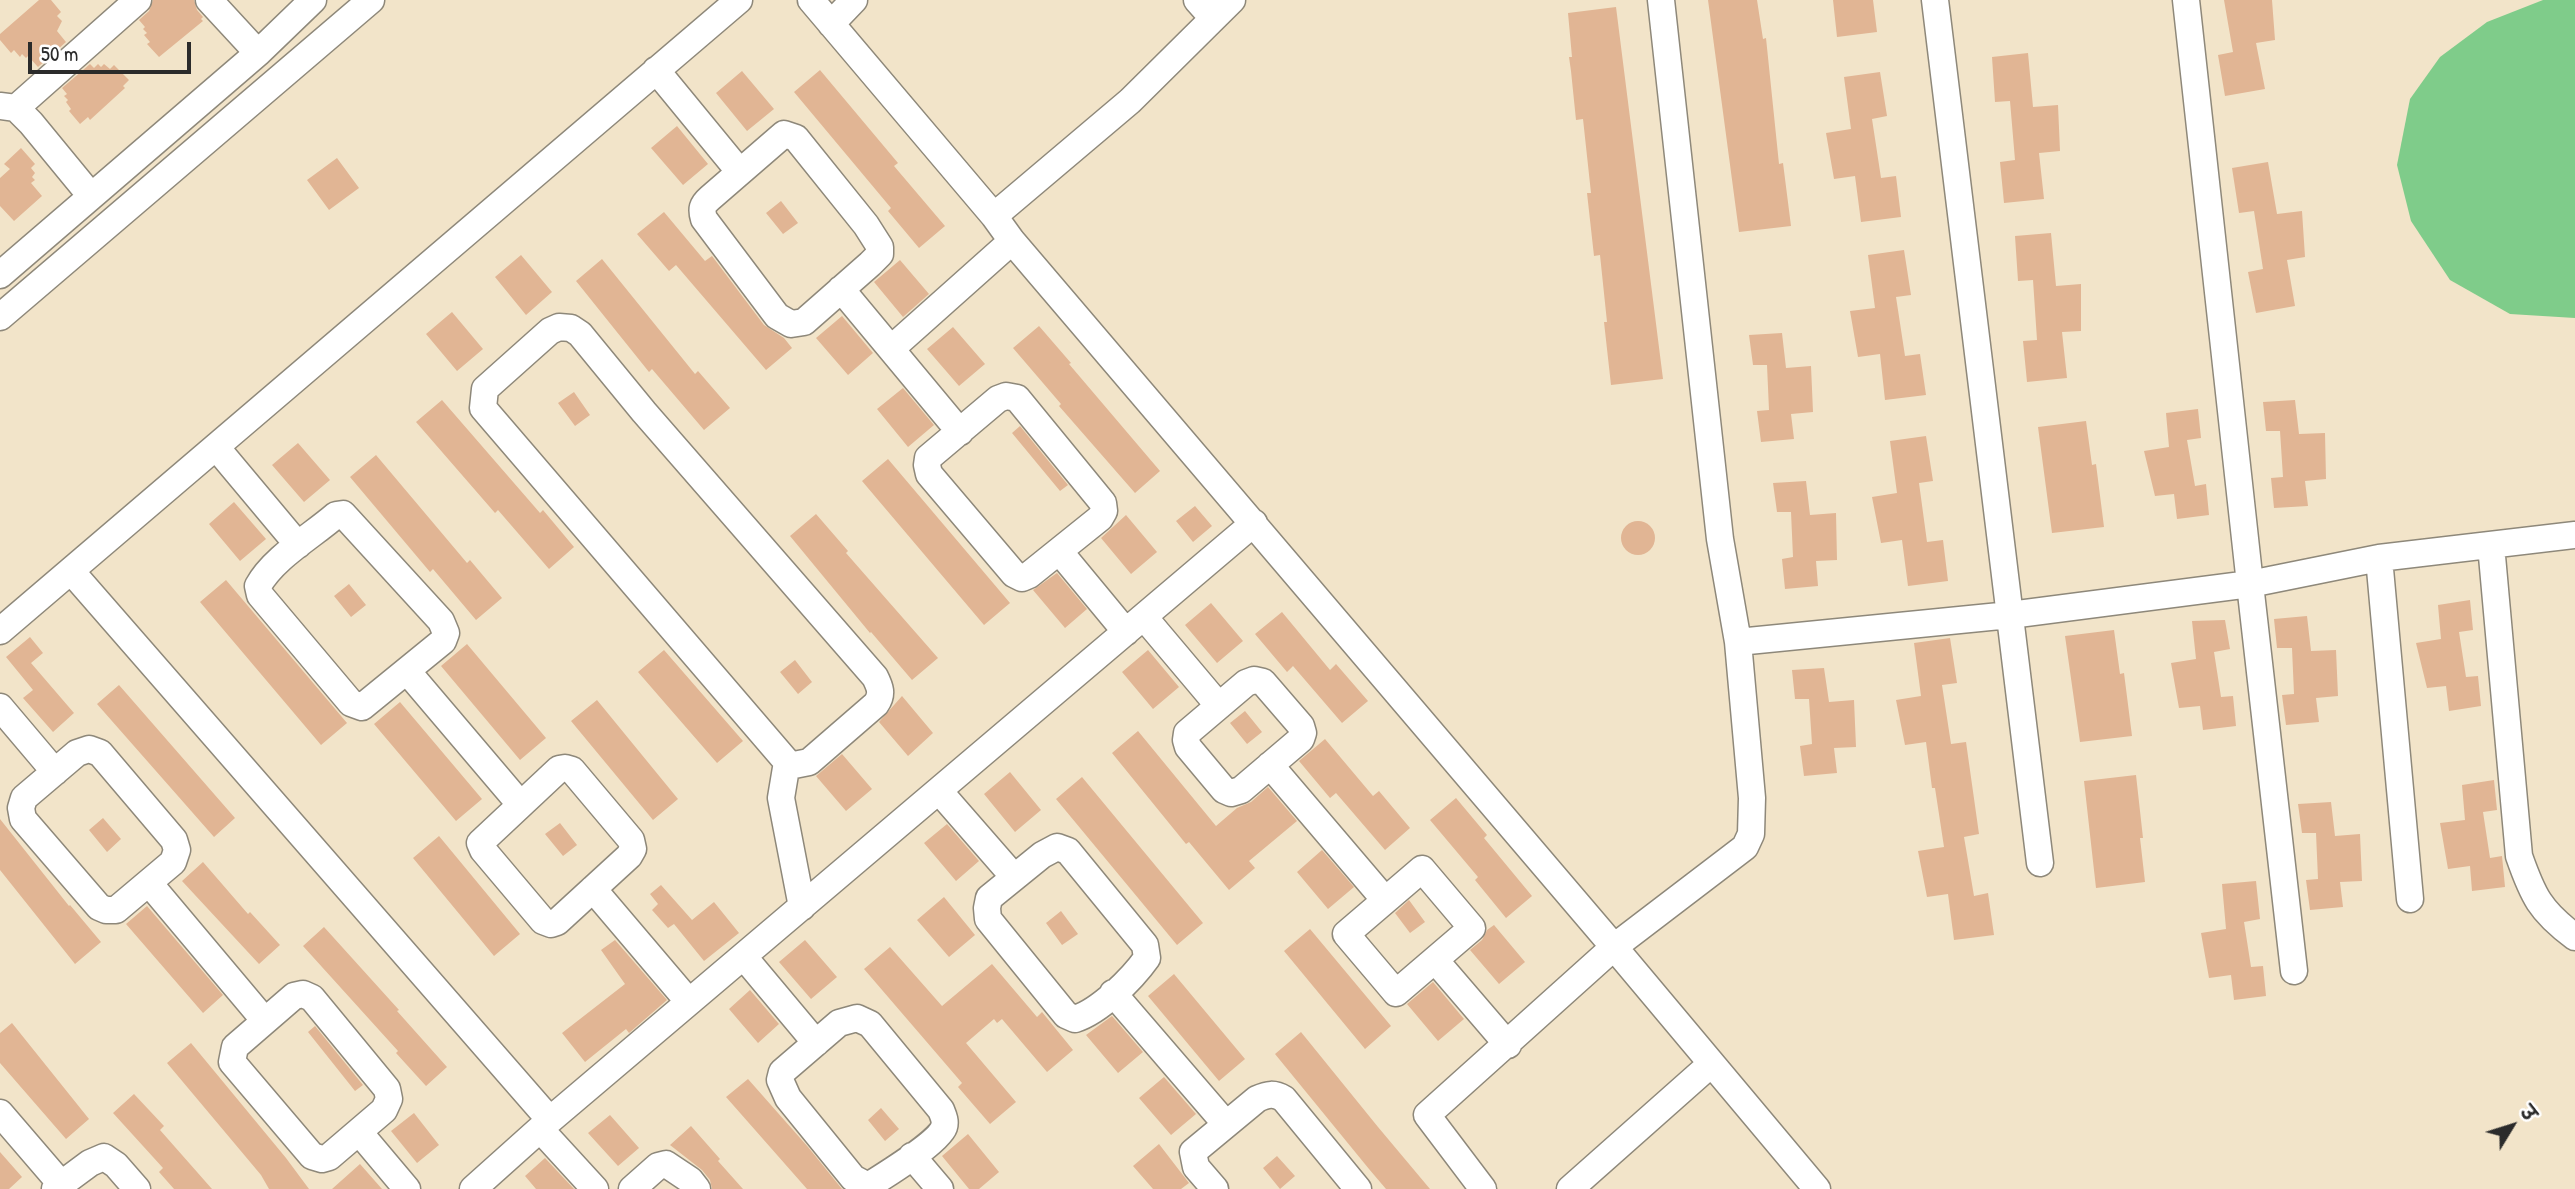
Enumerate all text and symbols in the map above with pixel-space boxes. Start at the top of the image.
scale bar [32,28,194,72]
text: 50 m [41,39,78,68]
north arrow [2477,1091,2547,1161]
text: उ [2514,1100,2543,1126]

